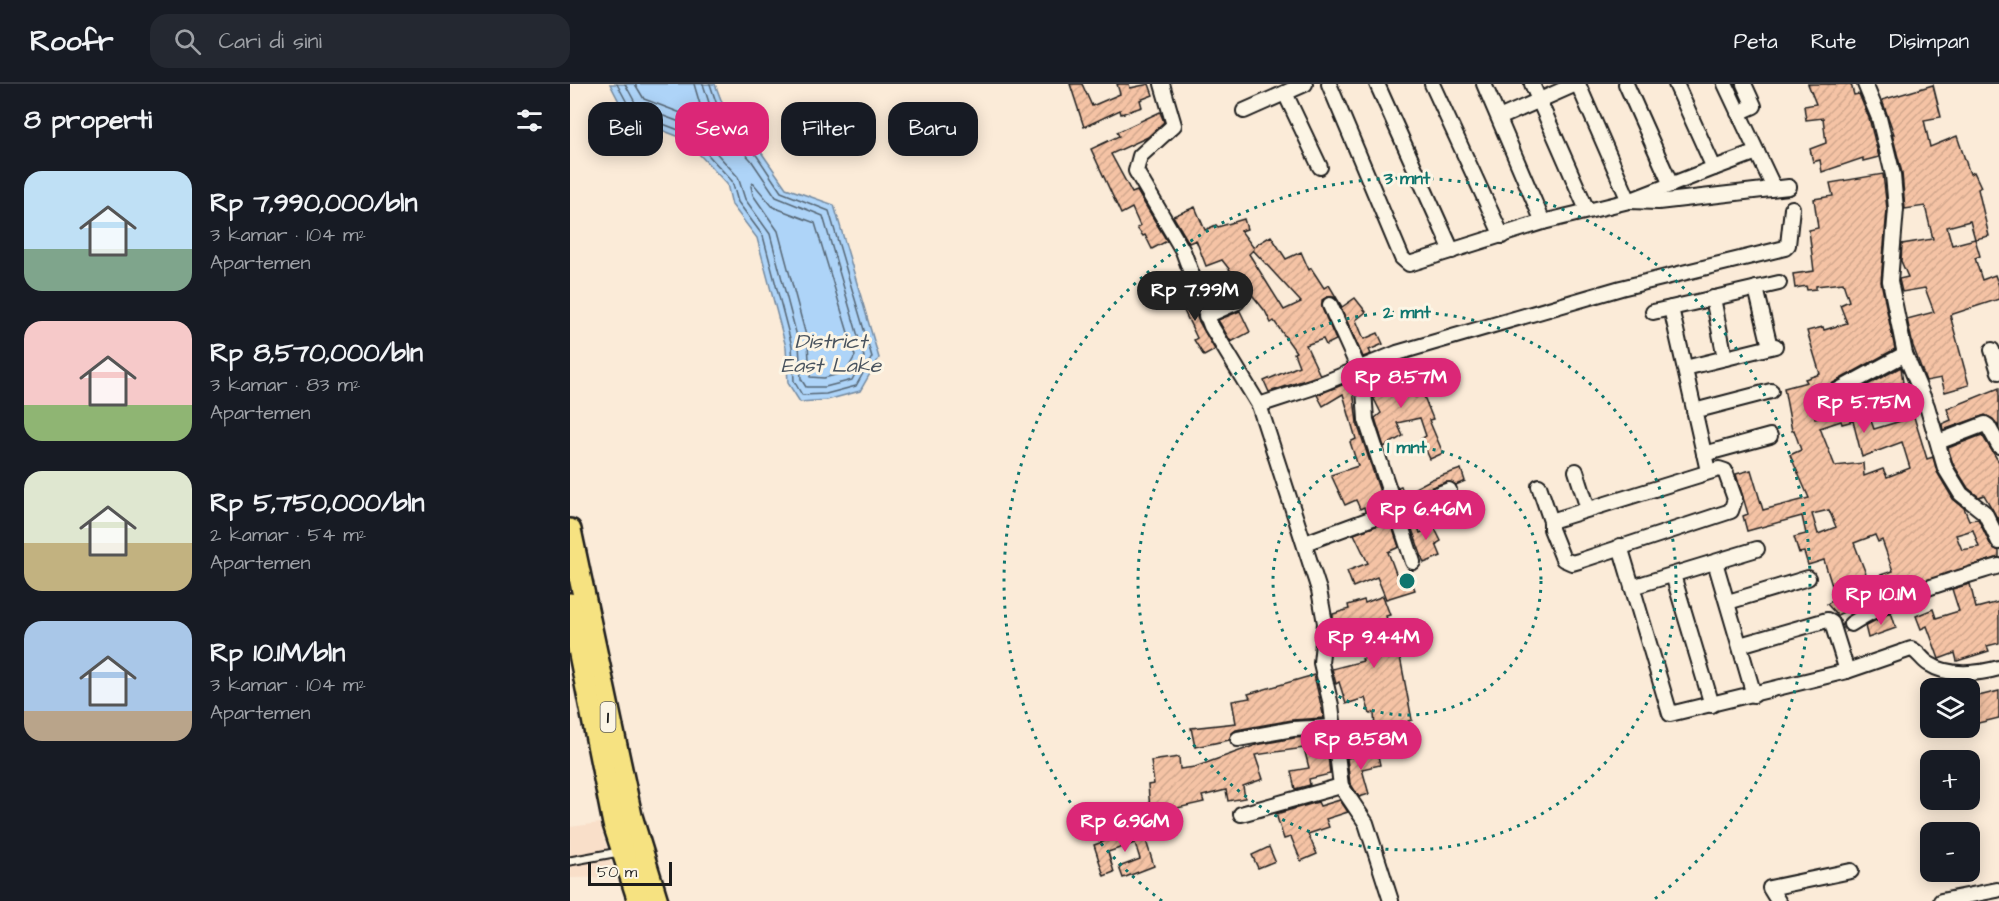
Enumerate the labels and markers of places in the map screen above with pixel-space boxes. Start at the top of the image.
pin: Rp 7.99M [1133,271,1257,322]
pin: Rp 8.57M [1339,358,1463,409]
pin: Rp 5.75M [1802,383,1926,434]
pin: Rp 6.46M [1364,490,1488,541]
centre of rings [1397,571,1417,591]
pin: Rp 10.1M [1819,575,1943,626]
pin: Rp 9.44M [1312,618,1436,669]
pin: Rp 8.58M [1299,720,1423,771]
pin: Rp 6.96M [1063,802,1187,853]

